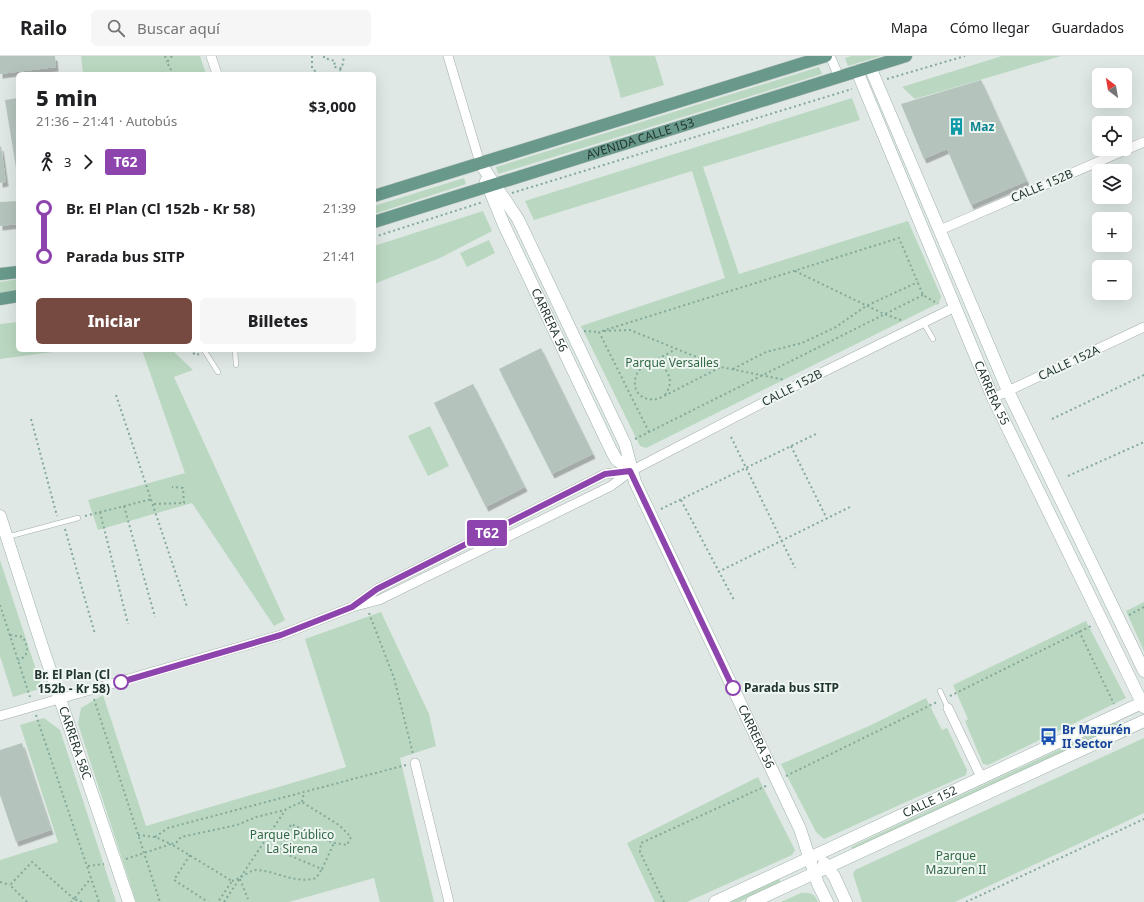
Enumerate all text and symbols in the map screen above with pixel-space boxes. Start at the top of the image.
search box [91,10,371,46]
text: Railo [20,15,67,41]
icon: search [105,17,127,39]
text: Buscar aquí [137,18,220,38]
text: Mapa [891,18,928,37]
text: Cómo llegar [950,18,1030,37]
text: Guardados [1052,18,1124,37]
north arrow [1092,68,1132,108]
map controls [1092,68,1132,300]
text: 5 min [36,82,97,112]
text: $3,000 [309,96,356,116]
text: 21:36 – 21:41 · Autobús [36,112,177,130]
street label: AVENIDA CALLE 153 [584,114,696,163]
button: locate [1092,116,1132,156]
building icon: Maz [947,117,967,137]
place label: Maz [970,118,995,135]
icon: walk [36,151,58,173]
icon: forward [77,151,99,173]
text: T62 [113,152,138,171]
text: 3 [64,153,71,171]
button: layers [1092,164,1132,204]
street label: CALLE 152B [1008,165,1076,206]
text: Br. El Plan (Cl 152b - Kr 58) [66,198,255,218]
text: 21:39 [323,199,356,217]
button: + [1092,212,1132,252]
text: Parada bus SITP [66,246,185,266]
text: 21:41 [323,247,356,265]
button: − [1092,260,1132,300]
street label: CARRERA 56 [527,285,572,355]
button: Iniciar [36,298,192,344]
button: Billetes [200,298,356,344]
street label: CALLE 152A [1035,341,1103,384]
park label: Parque Versalles [625,354,719,371]
street label: CARRERA 55 [970,358,1014,428]
street label: CALLE 152B [759,365,825,410]
line badge: T62 [464,520,510,546]
text: T62 [475,523,499,542]
place label: Br. El Plan (Cl 152b - Kr 58) [34,666,110,697]
marker: Br. El Plan (Cl 152b - Kr 58) [113,674,129,690]
place label: Parada bus SITP [744,679,839,696]
marker: Parada bus SITP [725,680,741,696]
street label: CARRERA 56 [734,702,779,771]
street label: CARRERA 58C [55,704,96,782]
place label: Br Mazurén II Sector [1062,721,1131,752]
bus stop icon: Br Mazurén II Sector [1039,727,1059,747]
street label: CALLE 152 [900,781,960,821]
park label: Parque Público La Sirena [250,826,334,857]
park label: Parque Mazuren II [926,847,986,878]

